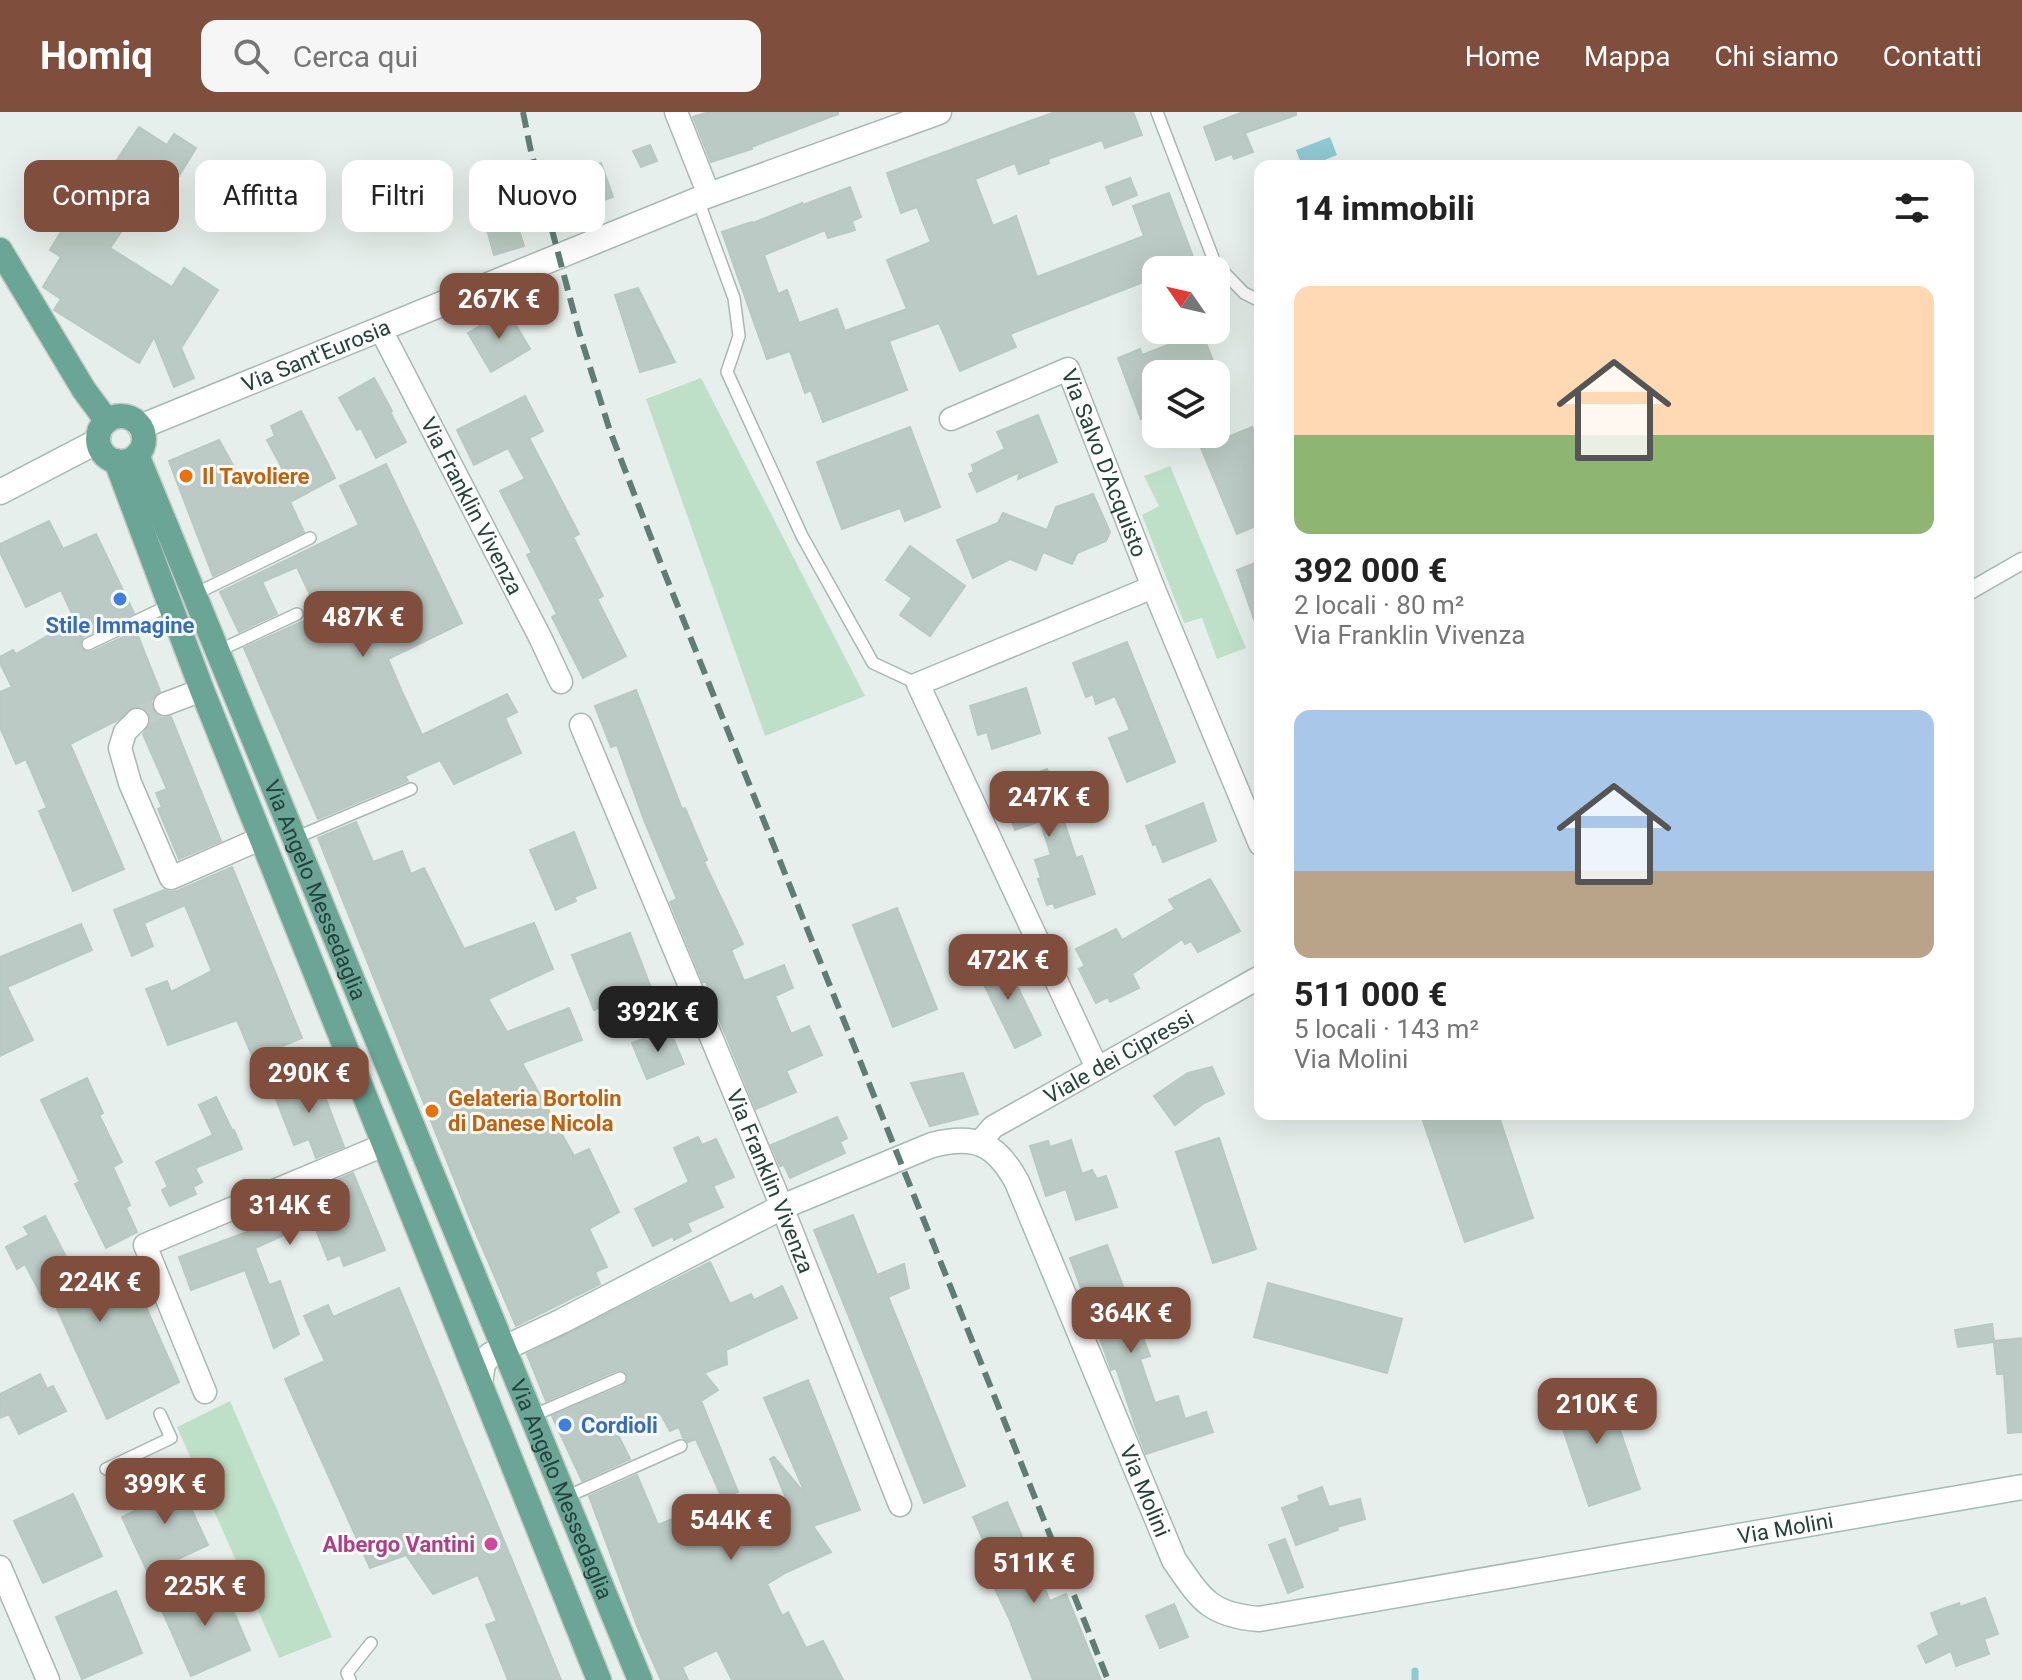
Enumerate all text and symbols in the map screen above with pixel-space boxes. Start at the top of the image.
search box [201,20,761,92]
text: Homiq [40,34,153,78]
icon: search [229,34,273,78]
text: Cerca qui [293,39,418,74]
text: Home [1465,40,1540,73]
text: Mappa [1584,40,1670,73]
text: Chi siamo [1714,40,1839,73]
text: Contatti [1883,40,1982,73]
chip: Compra [24,160,179,232]
chip: Affitta [195,160,326,232]
chip: Filtri [342,160,453,232]
chip: Nuovo [469,160,605,232]
icon: filters [1890,186,1934,230]
text: 14 immobili [1294,188,1475,228]
north arrow [1142,256,1230,344]
map controls [1142,256,1230,448]
pin: 267K € [434,273,564,341]
text: 267K € [458,284,540,314]
street label: Via Sant'Eurosia [238,314,394,397]
icon: home [1542,338,1686,482]
button: layers [1142,360,1230,448]
street label: Via Salvo D'Acquisto [1057,365,1152,560]
street label: Via Franklin Vivenza [416,413,528,599]
place label: Il Tavoliere [202,464,310,489]
marker: Il Tavoliere [177,467,195,485]
text: 392 000 € [1294,550,1447,590]
marker: Stile Immagine [111,590,129,608]
text: 2 locali · 80 m² [1294,590,1464,620]
pin: 487K € [298,591,428,659]
text: 487K € [322,602,404,632]
place label: Stile Immagine [46,613,195,638]
text: Via Franklin Vivenza [1294,620,1525,650]
icon: home [1542,762,1686,906]
pin: 247K € [984,771,1114,839]
street label: Via Angelo Messedaglia [259,776,372,1003]
text: 247K € [1008,782,1090,812]
pin: 472K € [943,934,1073,1002]
text: 472K € [967,945,1049,975]
text: 511 000 € [1294,974,1447,1014]
pin: 392K € [593,986,723,1054]
text: 392K € [617,997,699,1027]
street label: Viale dei Cipressi [1039,1004,1198,1108]
text: 5 locali · 143 m² [1294,1014,1479,1044]
text: Via Molini [1294,1044,1408,1074]
pin: 290K € [244,1047,374,1115]
text: 290K € [268,1058,350,1088]
place label: Gelateria Bortolin di Danese Nicola [448,1086,622,1136]
street label: Via Franklin Vivenza [722,1086,819,1276]
marker: Gelateria Bortolin di Danese Nicola [423,1102,441,1120]
pin: 314K € [225,1179,355,1247]
text: 314K € [249,1190,331,1220]
pin: 224K € [35,1256,165,1324]
text: 224K € [59,1267,141,1297]
pin: 364K € [1066,1287,1196,1355]
text: 364K € [1090,1298,1172,1328]
street label: Via Angelo Messedaglia [505,1376,618,1603]
pin: 210K € [1532,1378,1662,1446]
text: 210K € [1556,1389,1638,1419]
place label: Cordioli [581,1413,658,1438]
marker: Cordioli [556,1416,574,1434]
street label: Via Molini [1115,1441,1175,1540]
pin: 399K € [100,1458,230,1526]
text: 399K € [124,1469,206,1499]
pin: 544K € [666,1494,796,1562]
text: 544K € [690,1505,772,1535]
street label: Via Molini [1735,1507,1835,1549]
place label: Albergo Vantini [322,1532,475,1557]
marker: Albergo Vantini [482,1535,500,1553]
pin: 511K € [969,1537,1099,1605]
text: 511K € [993,1548,1075,1578]
pin: 225K € [140,1560,270,1628]
text: 225K € [164,1571,246,1601]

